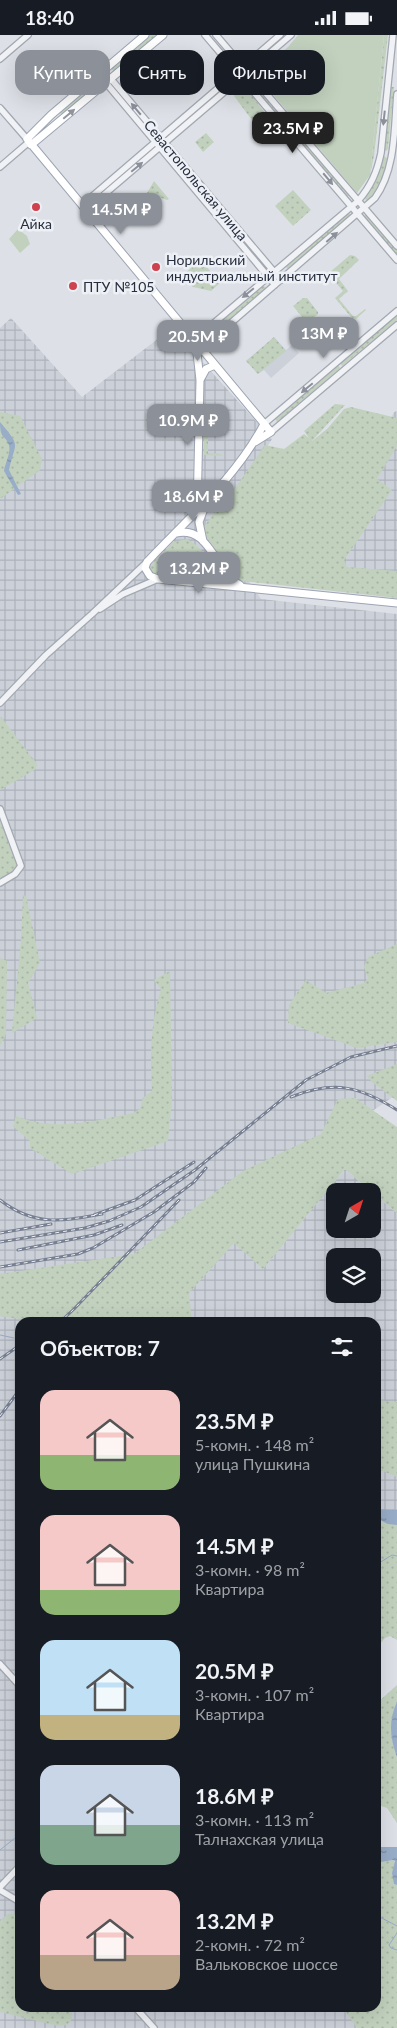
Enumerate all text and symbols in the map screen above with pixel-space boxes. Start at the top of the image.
text: 18:40 [25,6,74,29]
chip: Купить [15,50,110,95]
chip: Снять [120,50,204,95]
chip: Фильтры [214,50,325,95]
one-way arrow [131,103,142,116]
one-way arrow [63,109,76,120]
pin: 23.5M ₽ [247,111,339,154]
one-way arrow [380,111,388,127]
street label: Севастопольская улица [141,116,251,244]
text: 23.5M ₽ [263,118,323,137]
one-way arrow [130,161,142,173]
one-way arrow [322,172,333,185]
pin: 14.5M ₽ [75,193,167,235]
text: 14.5M ₽ [91,199,151,218]
marker: Айка [30,201,42,213]
place label: Айка [20,215,52,232]
one-way arrow [325,231,338,242]
place label: Норильский индустриальный институт [166,251,338,284]
marker: Норильский индустриальный институт [150,261,162,273]
place label: ПТУ №105 [83,278,154,295]
marker: ПТУ №105 [67,280,79,292]
one-way arrow [242,288,255,299]
pin: 13M ₽ [289,317,359,359]
pin: 20.5M ₽ [152,319,244,362]
text: 13M ₽ [301,323,347,342]
text: 20.5M ₽ [168,326,228,345]
one-way arrow [300,382,313,393]
pin: 10.9M ₽ [142,403,234,446]
text: 10.9M ₽ [158,410,218,429]
pin: 18.6M ₽ [147,479,239,522]
text: 18.6M ₽ [163,486,223,505]
pin: 13.2M ₽ [153,551,245,594]
text: 13.2M ₽ [169,558,229,577]
north arrow [326,1183,381,1237]
map controls [326,1183,381,1303]
button: layers [326,1248,381,1303]
icon: filters [328,1333,356,1361]
text: Объектов: 7 [40,1335,160,1360]
text: 23.5M ₽ [195,1408,274,1433]
icon: home [80,1410,140,1470]
text: 5-комн. · 148 m² [195,1435,314,1454]
text: улица Пушкина [195,1454,310,1473]
text: 14.5M ₽ [195,1533,274,1558]
icon: home [80,1535,140,1595]
text: 3-комн. · 98 m² [195,1560,305,1579]
text: Квартира [195,1579,264,1598]
text: 20.5M ₽ [195,1658,274,1683]
icon: home [80,1660,140,1720]
text: 3-комн. · 107 m² [195,1685,314,1704]
text: Квартира [195,1704,264,1723]
text: 18.6M ₽ [195,1783,274,1808]
icon: home [80,1785,140,1845]
text: 3-комн. · 113 m² [195,1810,314,1829]
text: Талнахская улица [195,1829,324,1848]
text: 13.2M ₽ [195,1908,274,1933]
icon: home [80,1910,140,1970]
text: 2-комн. · 72 m² [195,1935,305,1954]
text: Вальковское шоссе [195,1954,338,1973]

